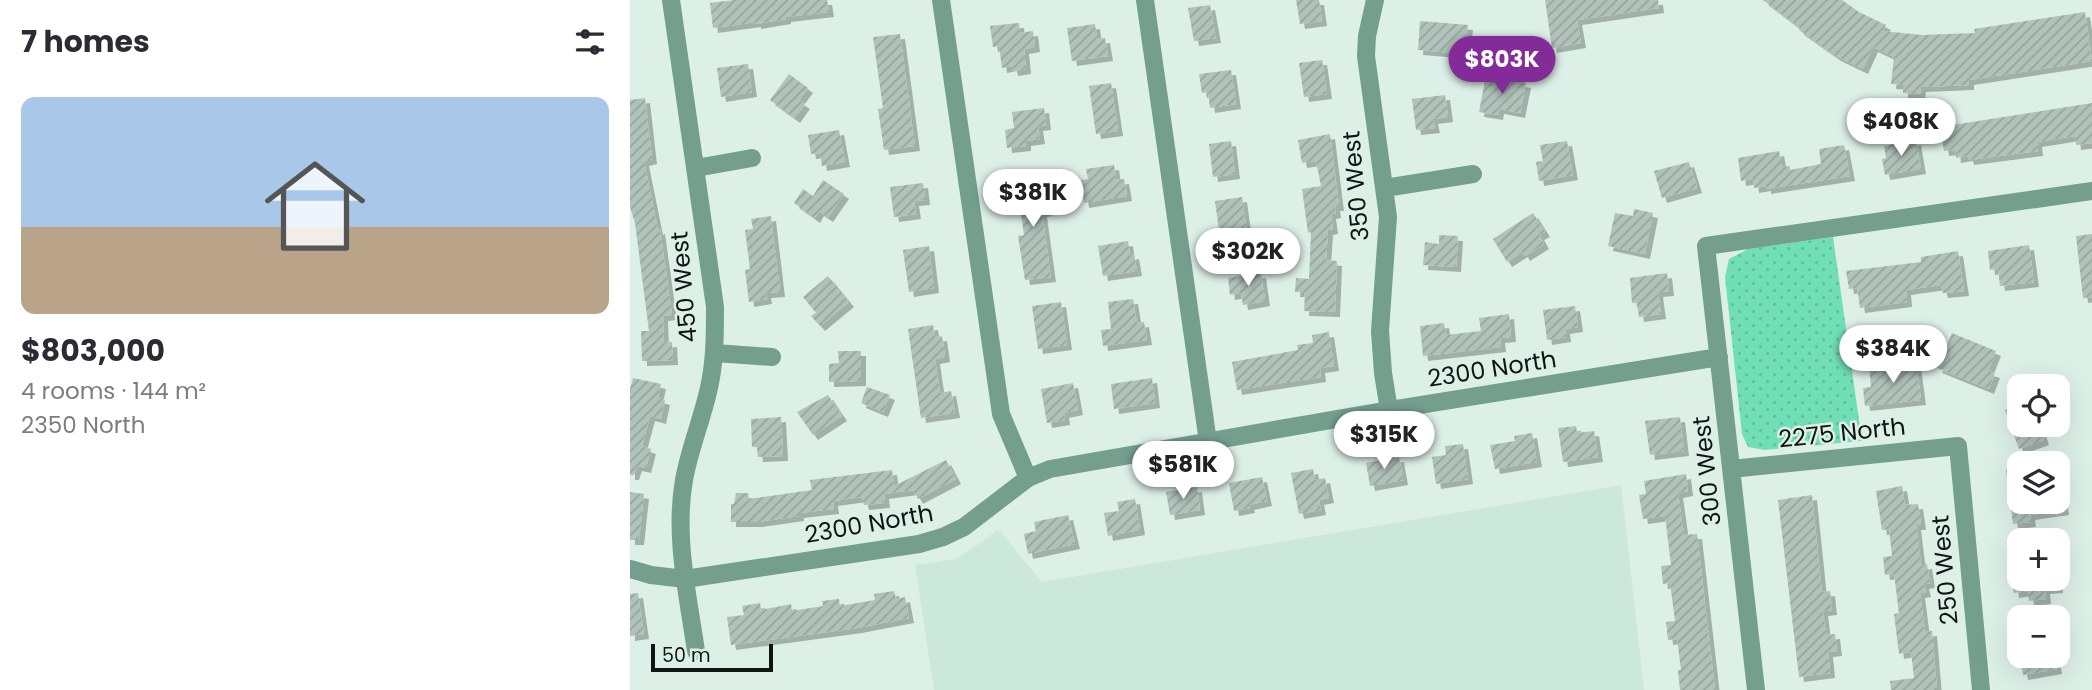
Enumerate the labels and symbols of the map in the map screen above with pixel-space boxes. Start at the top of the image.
pin: $803K [1453,36,1551,96]
pin: $408K [1852,99,1950,158]
street label: 350 West [1334,130,1377,242]
pin: $381K [984,170,1082,229]
pin: $302K [1199,229,1297,288]
street label: 450 West [662,230,705,344]
pin: $384K [1844,326,1942,385]
street label: 2300 North [1425,342,1559,395]
street label: 2275 North [1777,409,1907,456]
pin: $315K [1335,412,1433,471]
street label: 300 West [1684,414,1729,528]
pin: $581K [1134,442,1232,501]
street label: 2300 North [802,496,936,551]
street label: 250 West [1923,514,1966,626]
scale bar [651,641,774,673]

